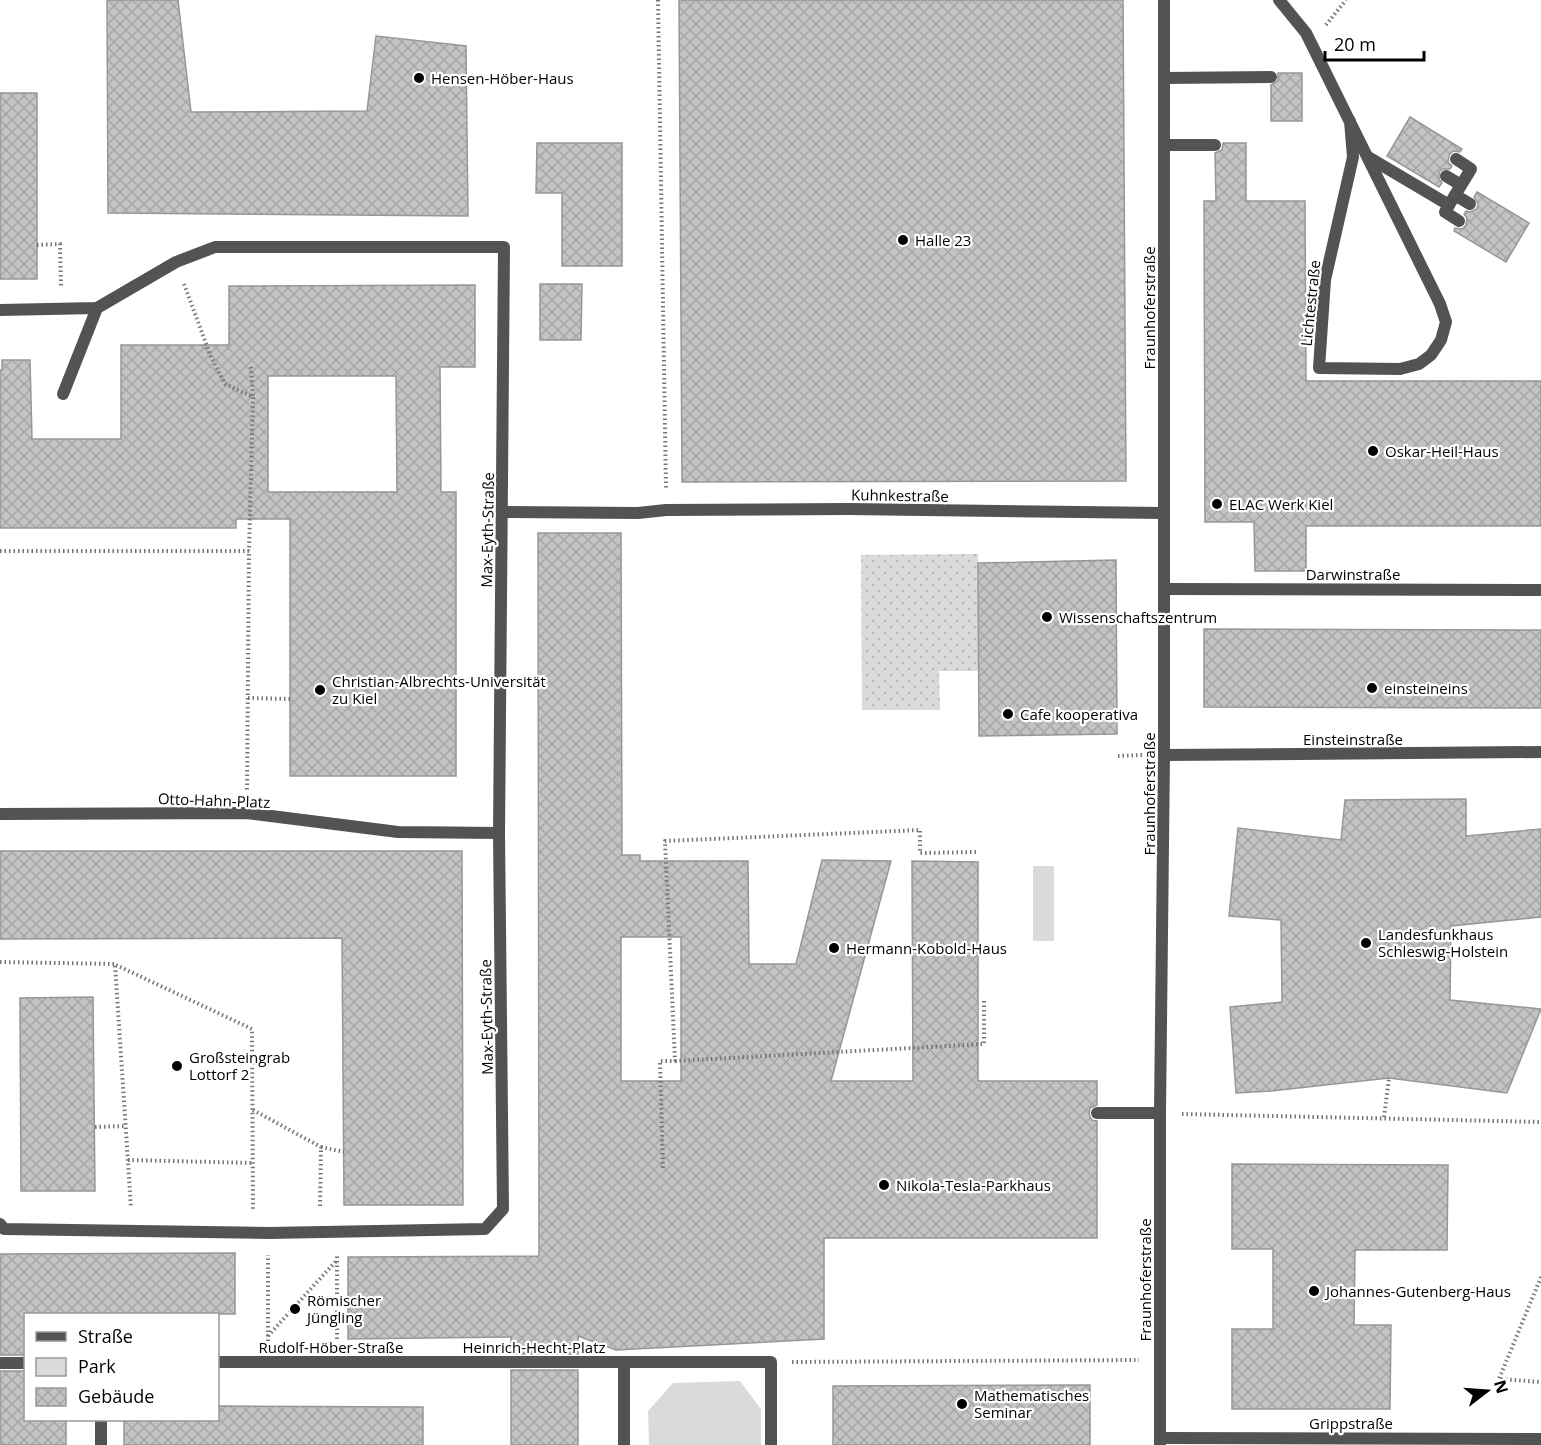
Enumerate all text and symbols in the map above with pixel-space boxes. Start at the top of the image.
scale bar [1325,24,1424,62]
text: 20 m [1334,32,1376,56]
place label: Hensen-Höber-Haus [431,68,574,88]
marker: Hensen-Höber-Haus [412,71,426,85]
place label: Halle 23 [915,230,971,250]
marker: Halle 23 [896,233,910,247]
street label: Fraunhoferstraße [1139,246,1159,370]
street label: Lichtestraße [1296,259,1324,347]
place label: Oskar-Heil-Haus [1385,441,1499,461]
marker: Oskar-Heil-Haus [1366,444,1380,458]
street label: Max-Eyth-Straße [476,472,498,588]
street label: Kuhnkestraße [851,484,949,506]
place label: ELAC Werk Kiel [1229,494,1333,514]
marker: ELAC Werk Kiel [1210,497,1224,511]
street label: Darwinstraße [1306,564,1400,584]
place label: Wissenschaftszentrum [1059,607,1217,627]
marker: Wissenschaftszentrum [1040,610,1054,624]
place label: Christian-Albrechts-Universität zu Kiel [332,671,546,708]
place label: einsteineins [1384,678,1468,698]
marker: einsteineins [1365,681,1379,695]
marker: Christian-Albrechts-Universität zu Kiel [313,683,327,697]
place label: Cafe kooperativa [1020,704,1138,724]
marker: Cafe kooperativa [1001,707,1015,721]
street label: Einsteinstraße [1303,729,1403,749]
street label: Fraunhoferstraße [1139,732,1159,856]
street label: Otto-Hahn-Platz [158,788,270,812]
place label: Landesfunkhaus Schleswig-Holstein [1378,924,1508,961]
marker: Landesfunkhaus Schleswig-Holstein [1359,936,1373,950]
place label: Hermann-Kobold-Haus [846,938,1007,958]
marker: Hermann-Kobold-Haus [827,941,841,955]
street label: Max-Eyth-Straße [475,959,497,1075]
place label: Großsteingrab Lottorf 2 [189,1047,290,1084]
marker: Großsteingrab Lottorf 2 [170,1059,184,1073]
place label: Nikola-Tesla-Parkhaus [896,1175,1051,1195]
marker: Nikola-Tesla-Parkhaus [877,1178,891,1192]
street label: Fraunhoferstraße [1135,1218,1155,1342]
place label: Johannes-Gutenberg-Haus [1324,1281,1511,1301]
marker: Johannes-Gutenberg-Haus [1307,1284,1321,1298]
place label: Römischer Jüngling [305,1290,381,1327]
marker: Römischer Jüngling [288,1302,302,1316]
legend [24,1313,219,1421]
text: Straße [78,1324,133,1348]
street label: Rudolf-Höber-Straße [259,1337,403,1357]
street label: Heinrich-Hecht-Platz [462,1337,606,1357]
text: Park [78,1354,116,1378]
north arrow [1457,1361,1517,1421]
text: N [1489,1377,1514,1396]
text: Gebäude [78,1384,154,1408]
place label: Mathematisches Seminar [974,1385,1089,1422]
marker: Mathematisches Seminar [955,1397,969,1411]
street label: Grippstraße [1309,1413,1393,1433]

